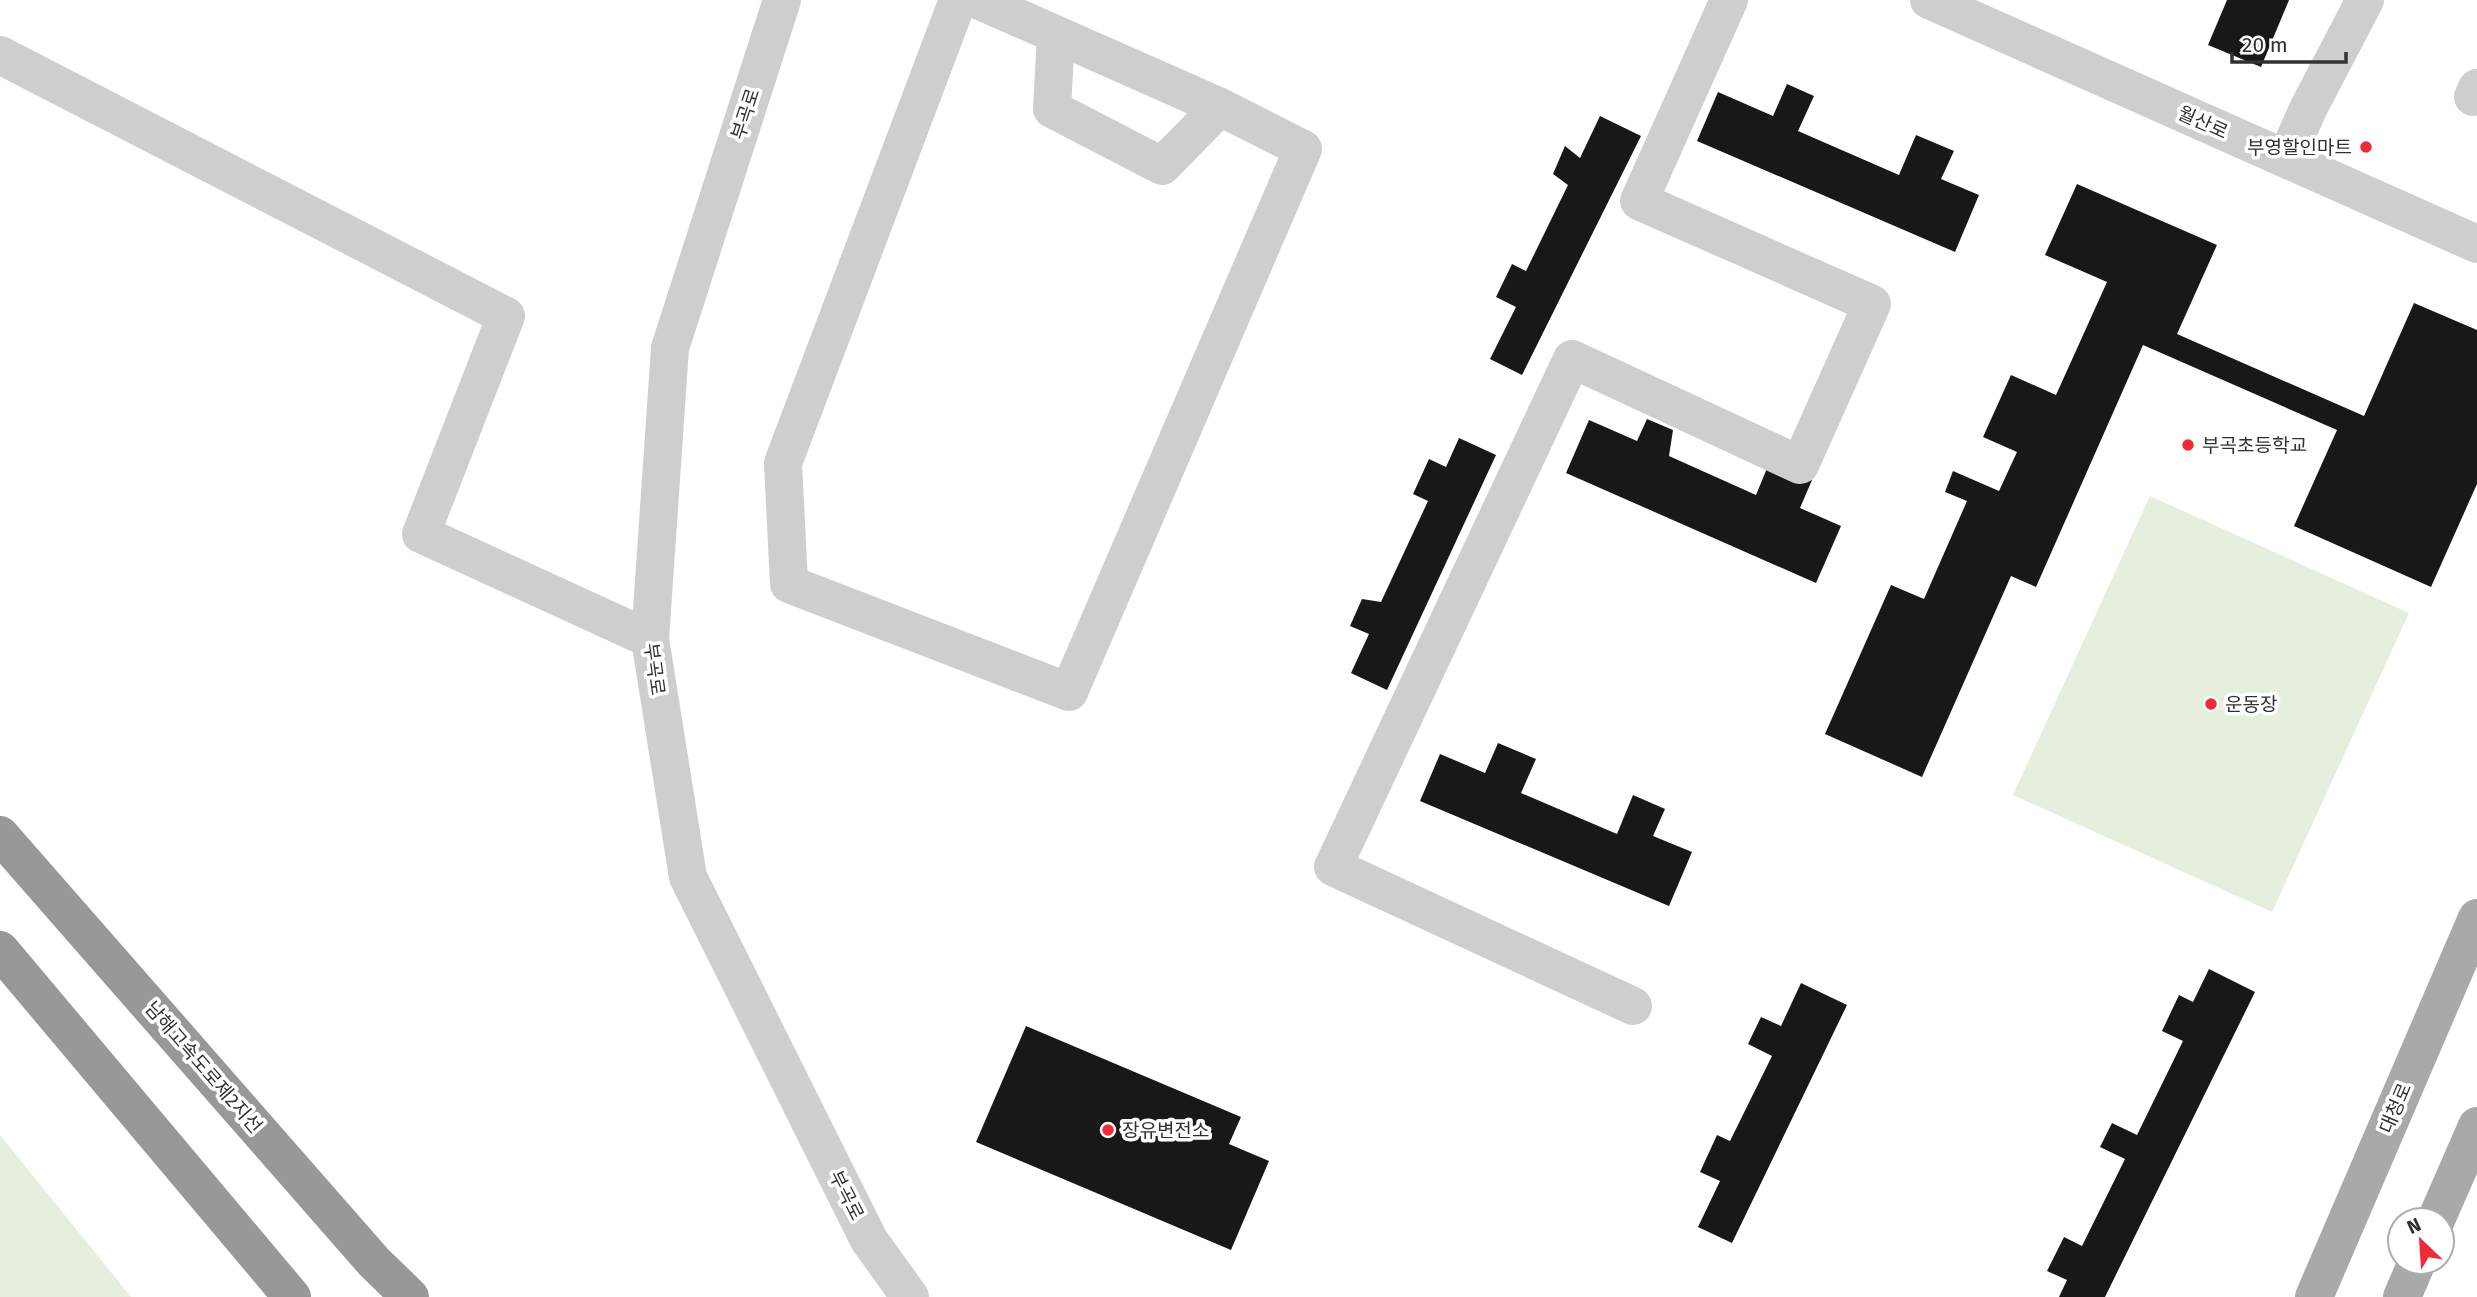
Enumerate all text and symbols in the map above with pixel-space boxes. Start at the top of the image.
scale bar [2232,21,2346,65]
text: 20 m [2242,32,2288,58]
street label: 부곡로 [726,86,765,143]
street label: 월산로 [2174,101,2231,144]
place label: 부영할인마트 [2247,136,2352,159]
marker: 부영할인마트 [2358,139,2374,155]
place label: 부곡초등학교 [2202,434,2307,457]
marker: 부곡초등학교 [2180,437,2196,453]
street label: 부곡로 [639,641,670,697]
place label: 운동장 [2225,693,2277,716]
marker: 운동장 [2203,696,2219,712]
street label: 남해고속도로제2지선 [140,997,267,1138]
street label: 대청로 [2375,1080,2416,1137]
place label: 장유변전소 [1122,1119,1209,1142]
marker: 장유변전소 [1100,1122,1116,1138]
street label: 부곡로 [824,1167,869,1224]
north arrow [2386,1206,2456,1276]
text: N [2403,1213,2425,1239]

